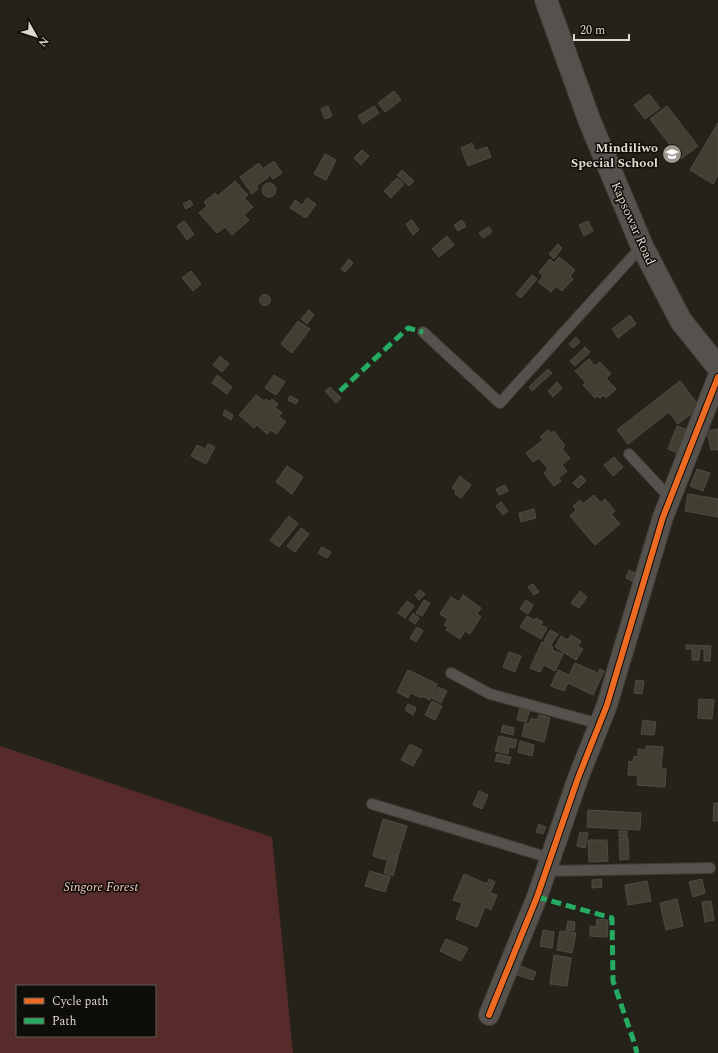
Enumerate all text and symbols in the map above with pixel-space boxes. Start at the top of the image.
north arrow [16,16,56,56]
scale bar [574,16,629,42]
text: 20 m [580,21,605,40]
text: N [34,33,53,51]
place label: Mindiliwo Special School [571,138,658,173]
school or university icon: Mindiliwo Special School [661,143,683,165]
street label: Kapsowar Road [606,179,660,268]
park label: Singore Forest [64,877,139,897]
legend [16,985,156,1037]
text: Cycle path [52,992,109,1011]
text: Path [52,1012,77,1031]

